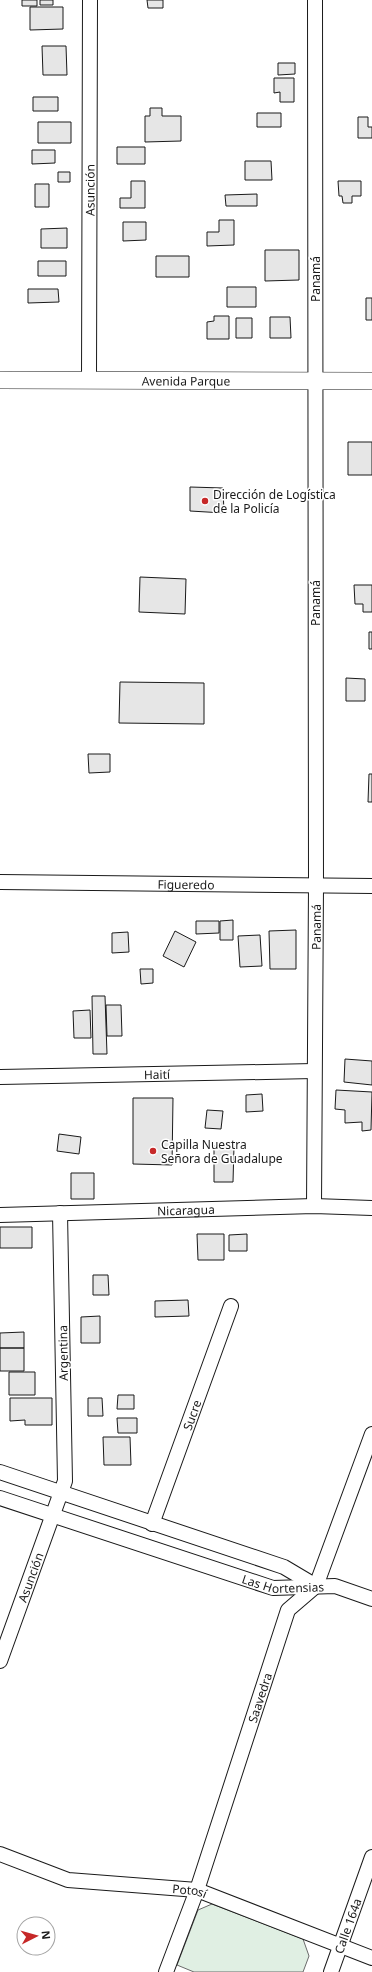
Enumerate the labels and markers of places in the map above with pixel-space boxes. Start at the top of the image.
place label: Dirección de Logística de la Policía [213,486,336,517]
marker: Dirección de Logística de la Policía [200,496,210,506]
place label: Capilla Nuestra Señora de Guadalupe [161,1136,283,1167]
marker: Capilla Nuestra Señora de Guadalupe [148,1146,158,1156]

